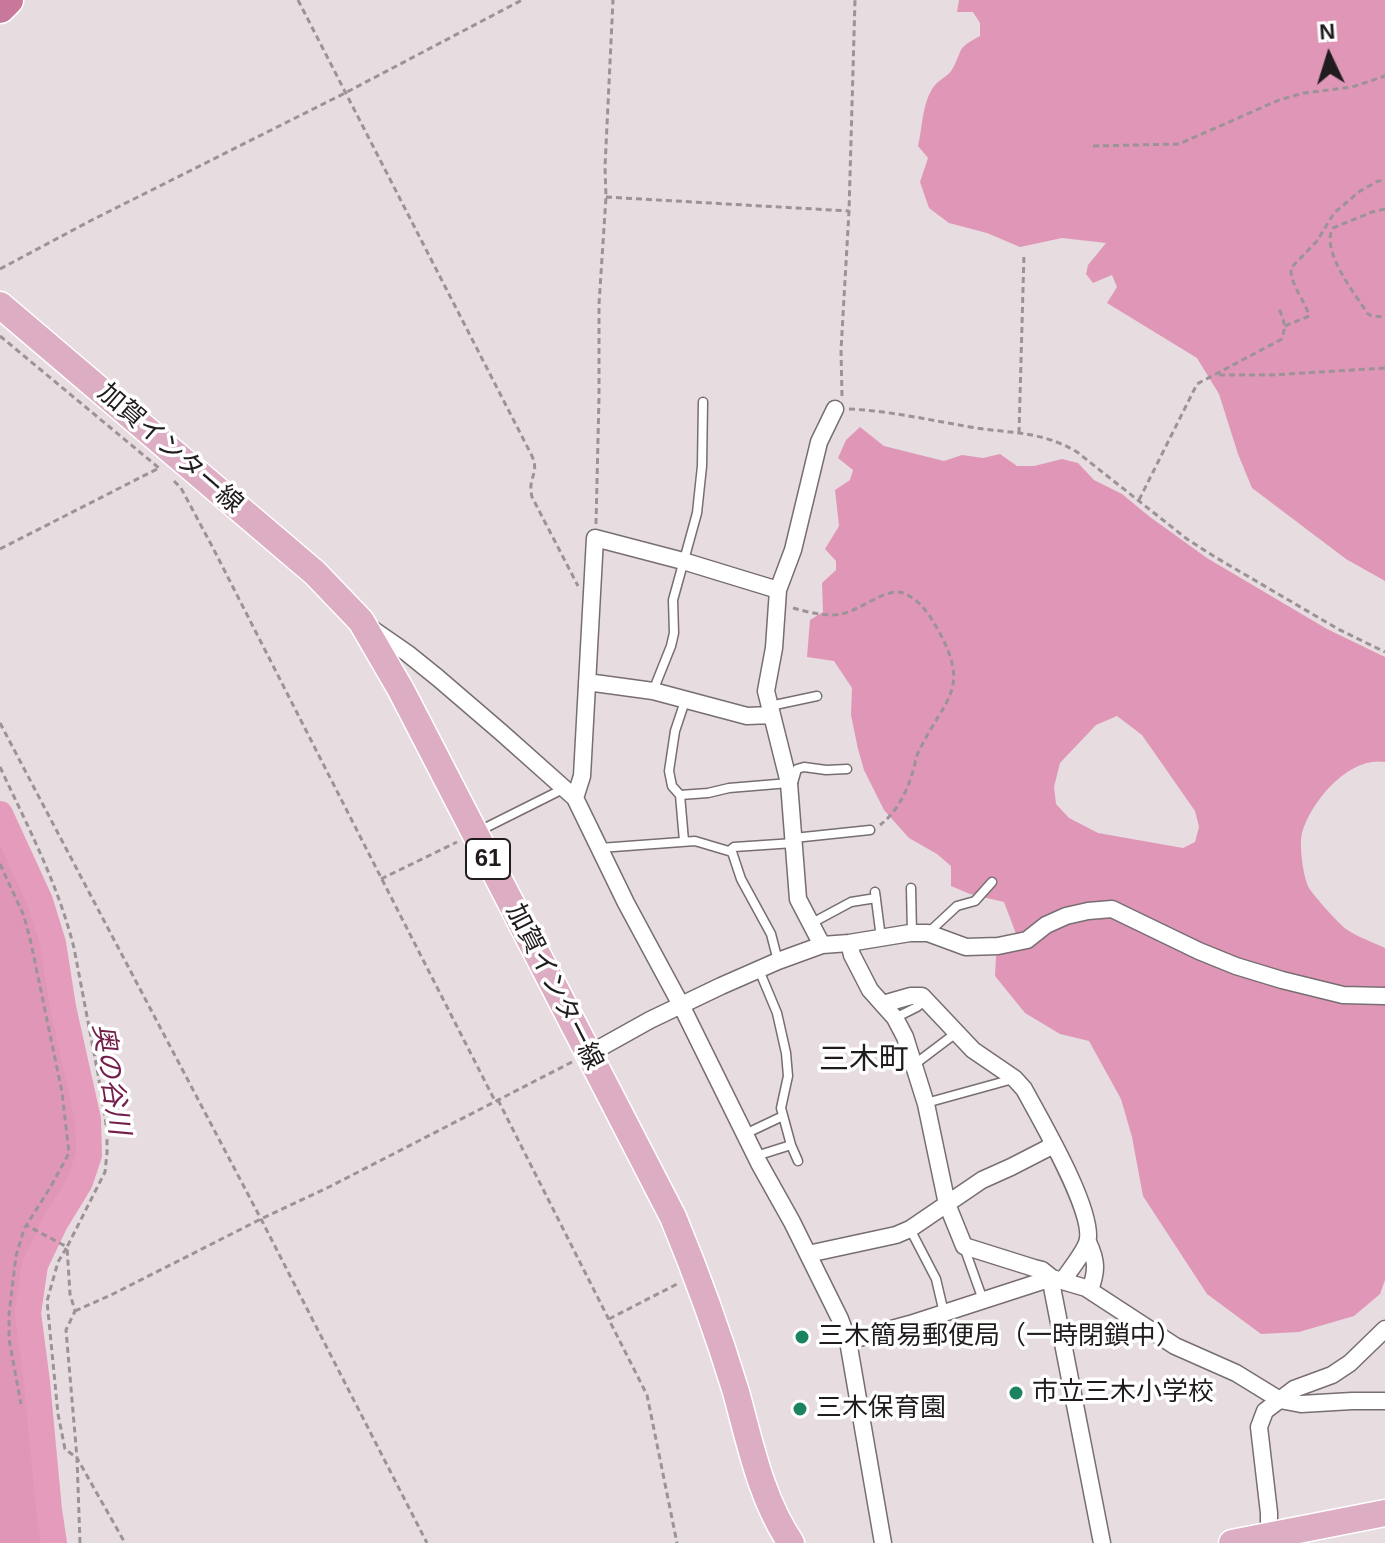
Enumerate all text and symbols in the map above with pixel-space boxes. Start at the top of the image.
north arrow [1289,16,1369,96]
text: N [1318,19,1336,45]
street label: 加賀インター線 [91,378,249,520]
road number: 61 [466,839,510,879]
street label: 加賀インター線 [499,899,609,1075]
water label: 奥の谷川 [85,1021,135,1137]
district label: 三木町 [819,1043,909,1079]
place label: 三木簡易郵便局（一時閉鎖中） [818,1321,1182,1353]
marker: 三木簡易郵便局（一時閉鎖中） [793,1328,811,1346]
place label: 市立三木小学校 [1032,1377,1214,1409]
marker: 市立三木小学校 [1007,1384,1025,1402]
place label: 三木保育園 [816,1393,946,1425]
marker: 三木保育園 [791,1400,809,1418]

